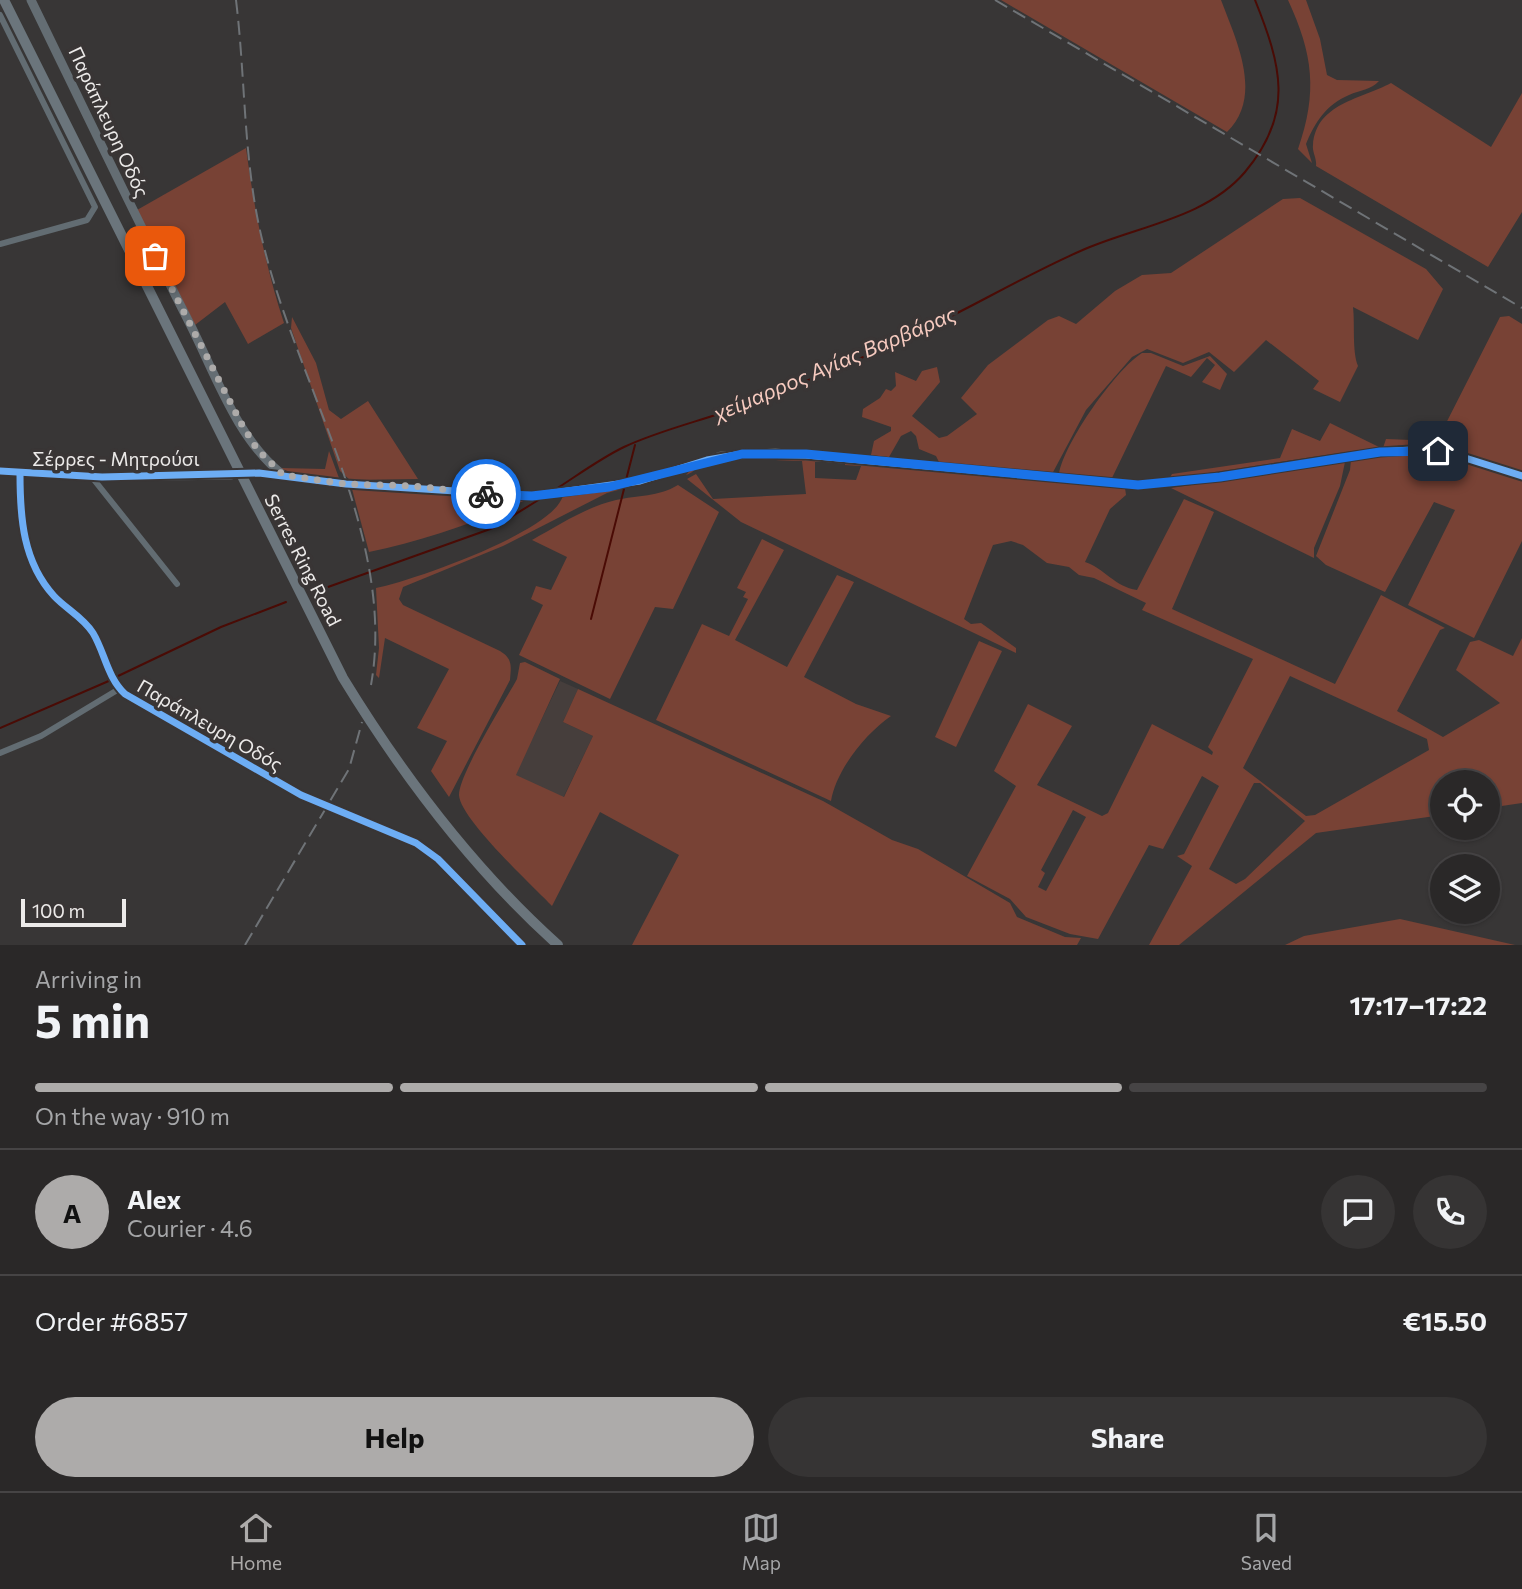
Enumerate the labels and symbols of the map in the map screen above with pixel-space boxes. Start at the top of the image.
street label: Παράπλευρη Οδός [64,43,154,201]
pin [125,226,185,286]
water label: χείμαρρος Αγίας Βαρβάρας [707,300,960,426]
pin [1408,421,1468,481]
street label: Σέρρες - Μητρούσι [32,447,200,470]
courier [451,459,521,529]
street label: Serres Ring Road [260,490,347,630]
street label: Παράπλευρη Οδός [134,674,287,775]
scale bar [21,896,126,928]

